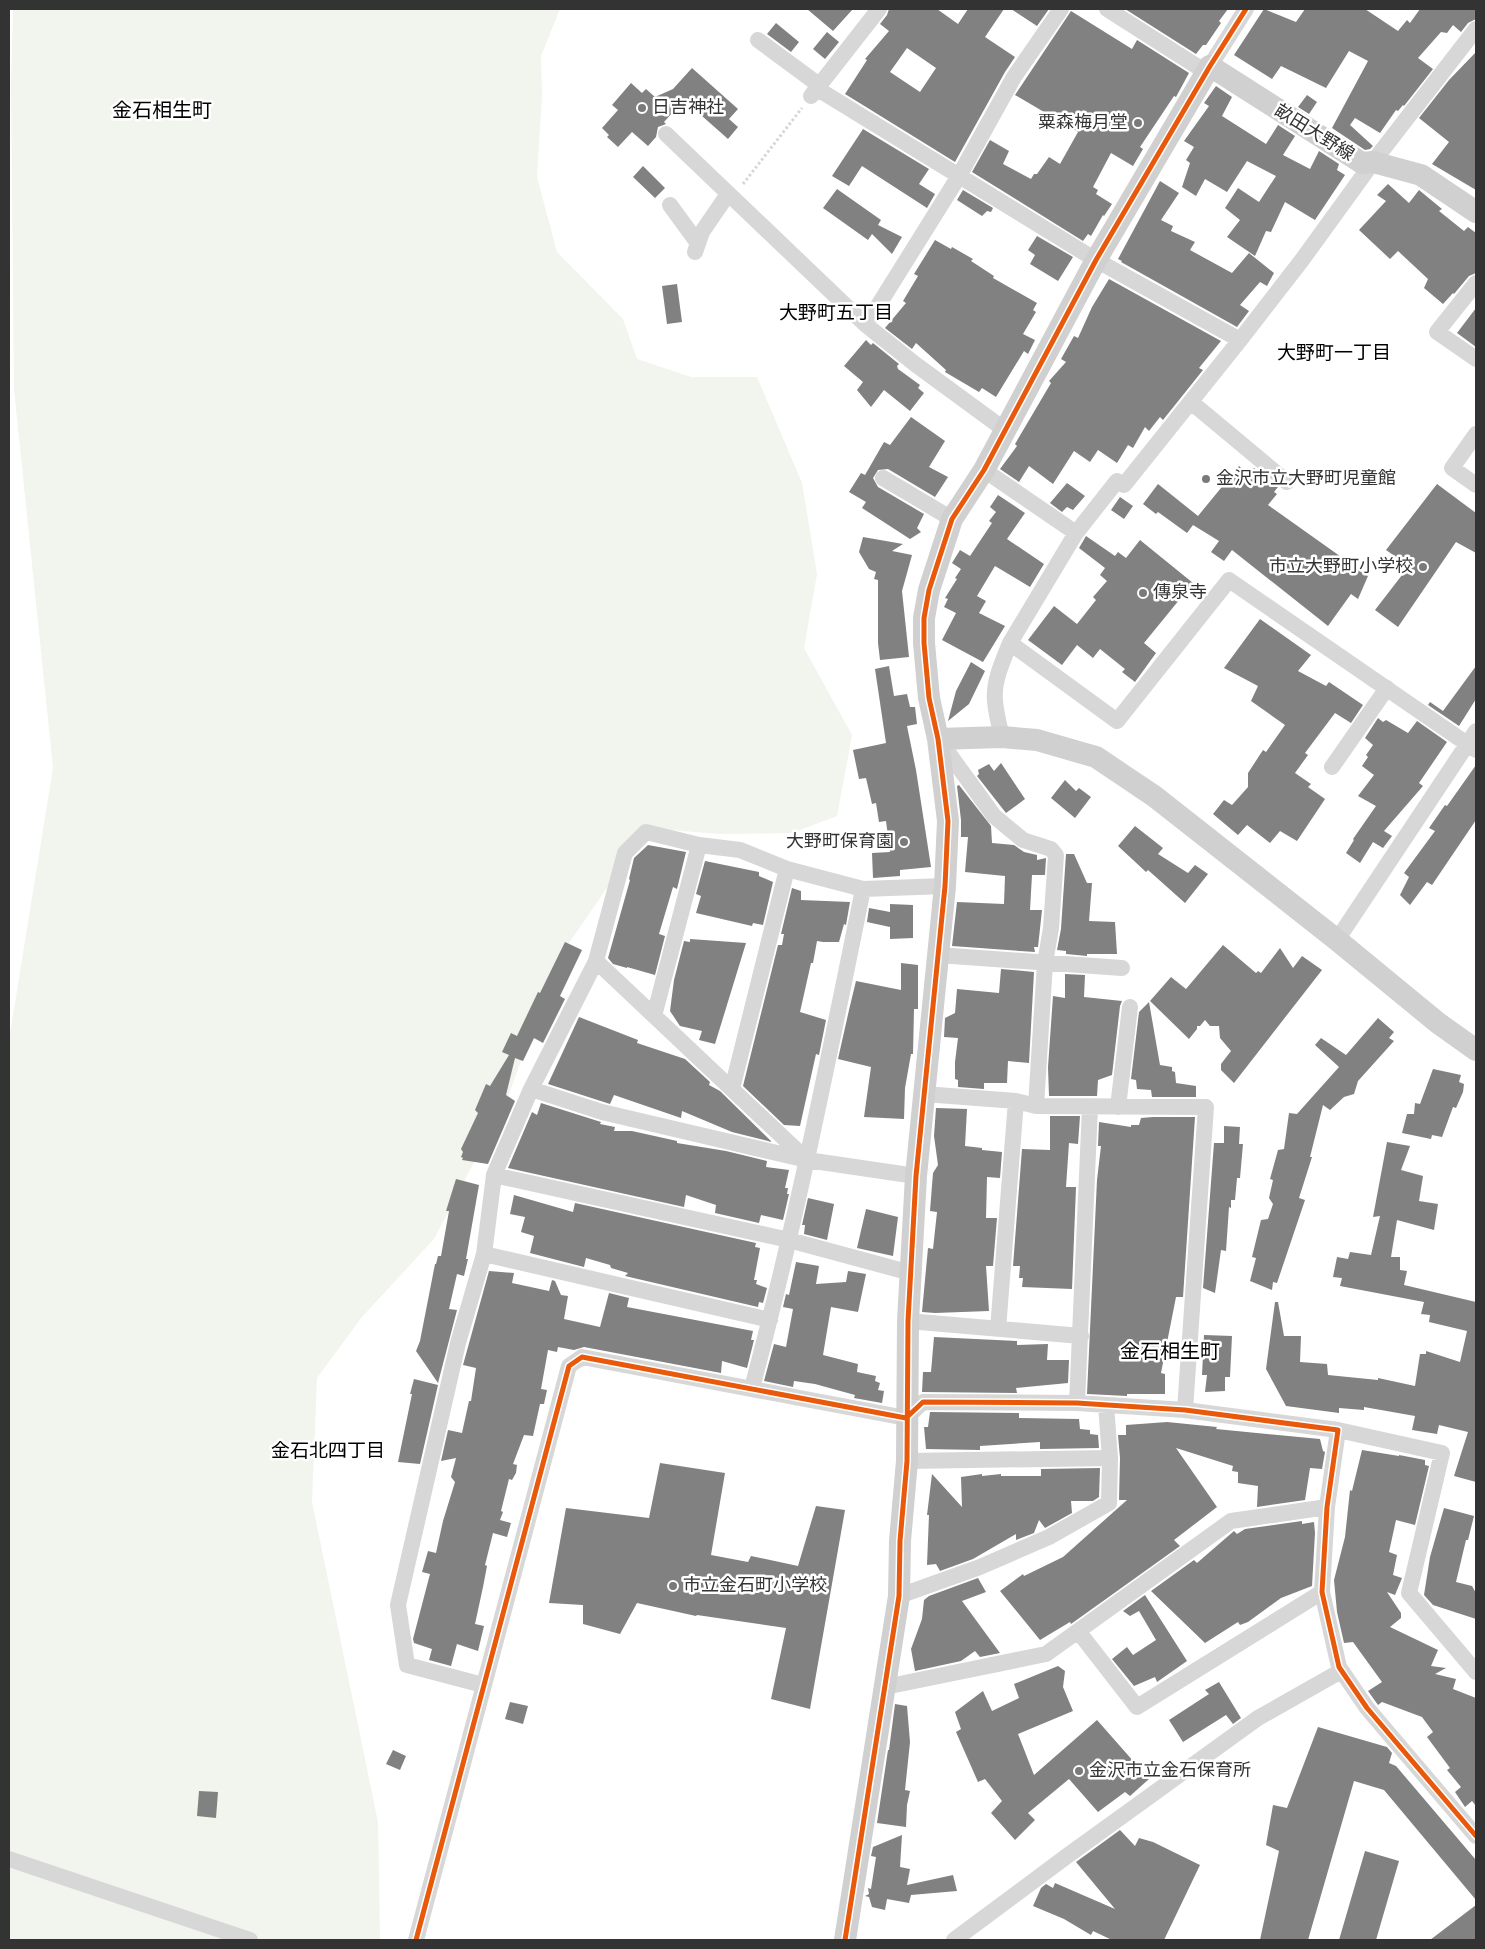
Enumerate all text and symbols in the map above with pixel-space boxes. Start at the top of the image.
place label: 日吉神社 [652,98,724,117]
district label: 金石相生町 [112,100,212,121]
street label: 畝田大野線 [1271,100,1358,164]
marker: 日吉神社 [636,102,648,114]
place label: 粟森梅月堂 [1038,112,1128,132]
marker: 粟森梅月堂 [1132,117,1144,129]
district label: 大野町五丁目 [779,303,893,323]
district label: 大野町一丁目 [1277,343,1391,363]
place label: 金沢市立大野町児童館 [1216,469,1396,488]
marker: 金沢市立大野町児童館 [1200,473,1212,485]
place label: 市立大野町小学校 [1269,556,1413,576]
marker: 市立大野町小学校 [1417,561,1429,573]
place label: 傳泉寺 [1153,582,1207,602]
marker: 傳泉寺 [1137,587,1149,599]
place label: 大野町保育園 [786,832,894,851]
marker: 大野町保育園 [898,836,910,848]
district label: 金石相生町 [1120,1341,1220,1362]
district label: 金石北四丁目 [271,1440,385,1461]
place label: 市立金石町小学校 [683,1575,827,1595]
marker: 市立金石町小学校 [667,1580,679,1592]
place label: 金沢市立金石保育所 [1089,1761,1251,1780]
marker: 金沢市立金石保育所 [1073,1765,1085,1777]

